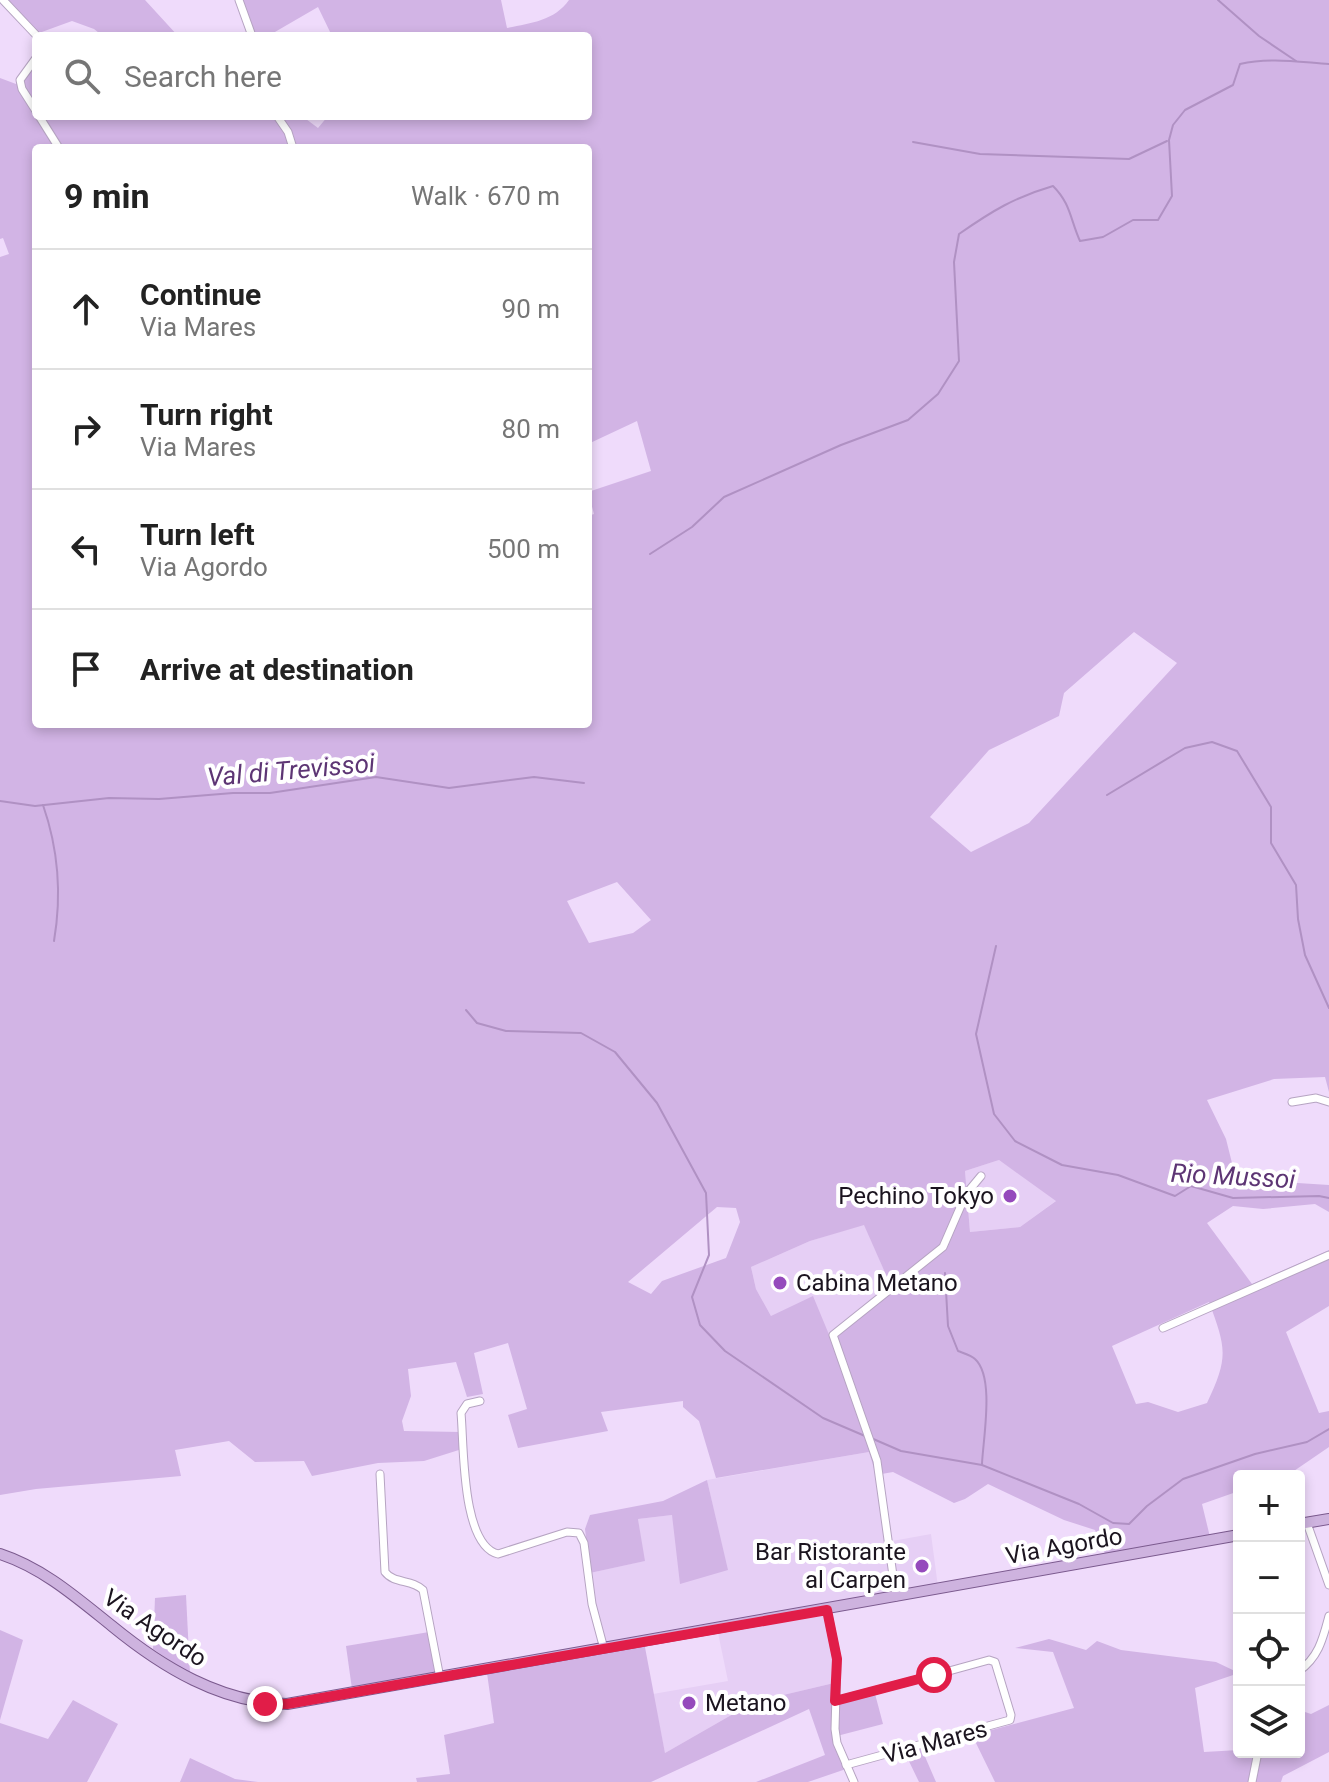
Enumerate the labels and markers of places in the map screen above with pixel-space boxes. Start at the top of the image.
place label: Pechino Tokyo [838,1182,994,1210]
marker: Pechino Tokyo [1001,1187,1019,1205]
place label: Cabina Metano [796,1269,958,1297]
marker: Cabina Metano [771,1274,789,1292]
place label: Bar Ristorante al Carpen [755,1538,906,1594]
marker: Bar Ristorante al Carpen [913,1557,931,1575]
place label: Metano [705,1689,787,1717]
marker: Metano [680,1694,698,1712]

